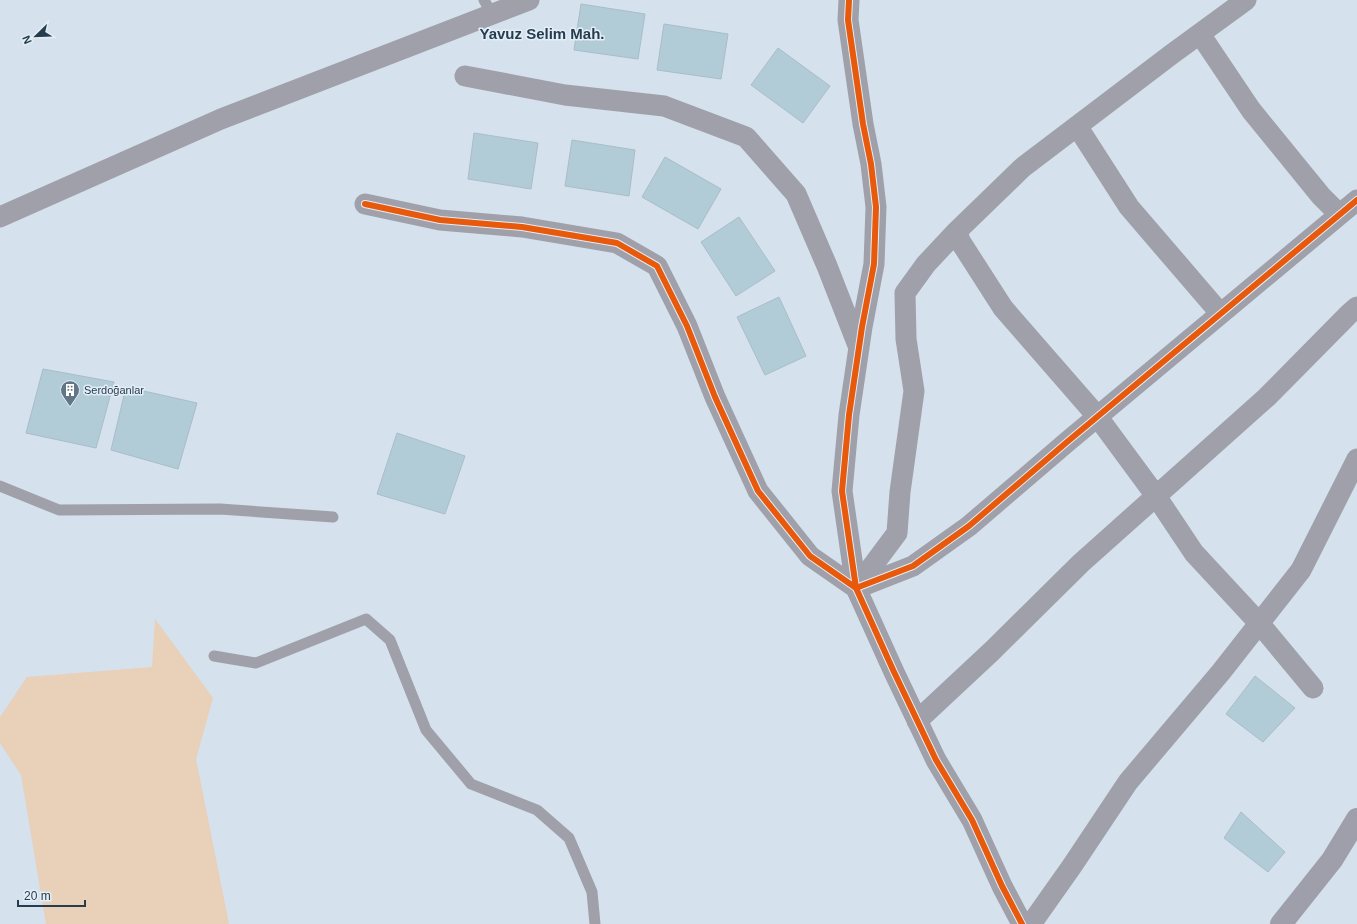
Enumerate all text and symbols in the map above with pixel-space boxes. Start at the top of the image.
north arrow [16,16,56,56]
district label: Yavuz Selim Mah. [479,25,605,42]
text: N [20,34,34,46]
building icon: Serdoğanlar [59,379,81,407]
place label: Serdoğanlar [84,384,144,396]
scale bar [18,882,85,908]
text: 20 m [24,889,51,903]

